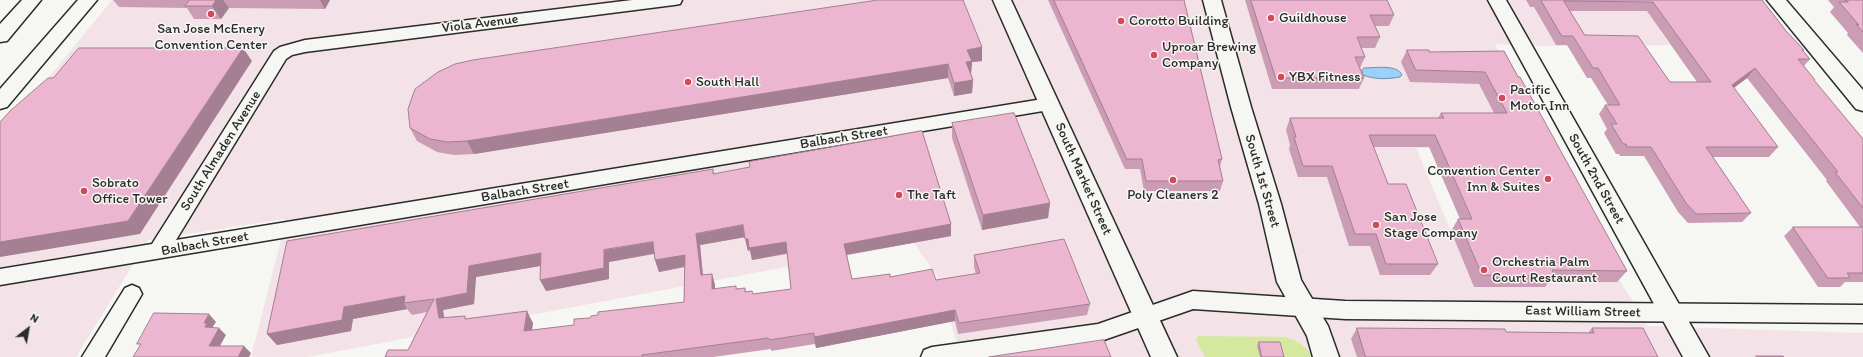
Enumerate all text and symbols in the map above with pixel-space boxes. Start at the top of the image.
marker: San Jose McEnery Convention Center [206,9,216,19]
place label: Guildhouse [1279,10,1347,26]
street label: Viola Avenue [441,11,519,37]
place label: Corotto Building [1129,13,1229,29]
marker: Guildhouse [1266,13,1276,23]
marker: Corotto Building [1116,16,1126,26]
place label: San Jose McEnery Convention Center [155,21,267,54]
place label: Uproar Brewing Company [1162,39,1256,72]
marker: Uproar Brewing Company [1149,50,1159,60]
place label: YBX Fitness [1289,69,1361,85]
marker: YBX Fitness [1276,72,1286,82]
place label: South Hall [696,74,759,90]
marker: South Hall [683,77,693,87]
place label: Pacific Motor Inn [1510,82,1569,114]
street label: South Almaden Avenue [177,88,265,214]
marker: Pacific Motor Inn [1497,93,1507,103]
street label: South Market Street [1051,120,1115,238]
street label: Balbach Street [799,123,889,153]
street label: South 2nd Street [1564,131,1628,227]
street label: South 1st Street [1241,132,1283,230]
place label: Convention Center Inn & Suites [1427,163,1540,196]
marker: Convention Center Inn & Suites [1543,174,1553,184]
place label: Sobrato Office Tower [92,175,167,208]
marker: Poly Cleaners 2 [1168,175,1178,185]
street label: Balbach Street [480,176,570,206]
marker: Sobrato Office Tower [79,186,89,196]
place label: The Taft [907,187,956,203]
place label: Poly Cleaners 2 [1127,187,1219,203]
marker: The Taft [894,190,904,200]
place label: San Jose Stage Company [1384,209,1478,242]
marker: San Jose Stage Company [1371,220,1381,230]
street label: Balbach Street [160,228,250,260]
place label: Orchestria Palm Court Restaurant [1492,254,1597,286]
marker: Orchestria Palm Court Restaurant [1479,265,1489,275]
street label: East William Street [1525,303,1641,321]
north arrow [8,309,48,349]
text: N [28,311,41,326]

